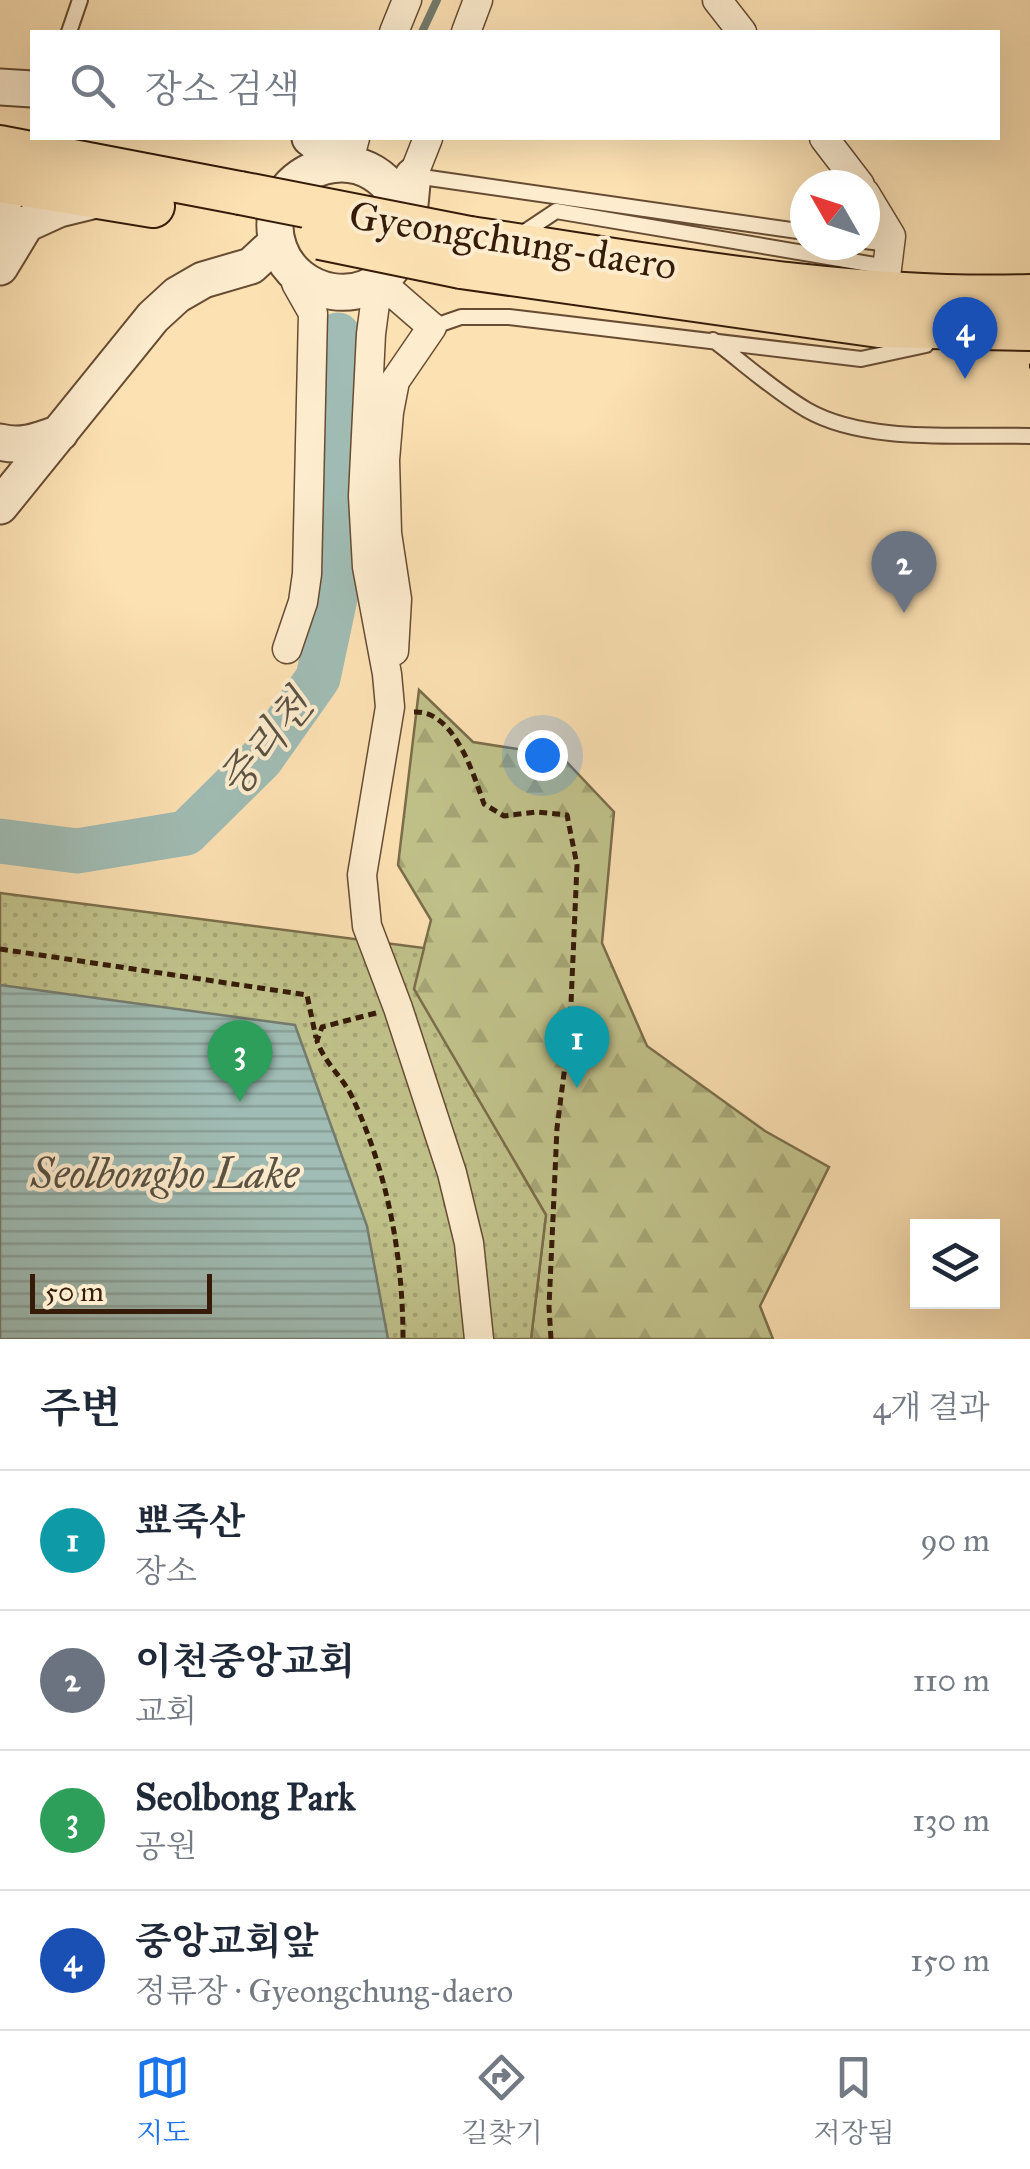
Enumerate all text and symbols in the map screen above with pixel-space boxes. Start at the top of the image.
search box [30,30,1000,140]
icon: search [65,58,120,113]
text: 장소 검색 [145,66,300,112]
north arrow [790,170,880,260]
street label: Gyeongchung-daero [346,190,680,291]
pin: 4 [932,296,998,379]
pin: 2 [872,530,936,613]
water label: 중리천 [207,678,326,807]
your location [517,730,568,781]
pin: 1 [544,1006,610,1088]
pin: 3 [208,1020,272,1102]
water label: Seolbongho Lake [30,1148,301,1200]
map controls [910,1219,1000,1309]
button: layers [910,1219,1000,1309]
scale bar [30,1269,212,1314]
text: 50 m [45,1274,104,1309]
text: 주변 [40,1382,121,1434]
text: 4개 결과 [873,1388,990,1427]
text: 뾰죽산 [135,1498,245,1544]
text: 1 [66,1521,79,1560]
text: 90 m [920,1521,990,1560]
text: 장소 [135,1552,197,1591]
text: 이천중앙교회 [135,1638,355,1684]
text: 2 [65,1661,80,1700]
text: 110 m [912,1661,990,1700]
text: 교회 [135,1692,197,1731]
text: Seolbong Park [135,1774,355,1820]
text: 3 [66,1801,79,1840]
text: 130 m [912,1801,990,1840]
text: 공원 [135,1827,197,1866]
text: 중앙교회앞 [135,1918,319,1964]
text: 4 [64,1941,81,1980]
text: 150 m [910,1941,990,1980]
text: 정류장 · Gyeongchung-daero [135,1972,513,2011]
tab: 지도 [135,2050,190,2150]
tab: 길찾기 [461,2050,542,2150]
tab: 저장됨 [813,2050,895,2150]

